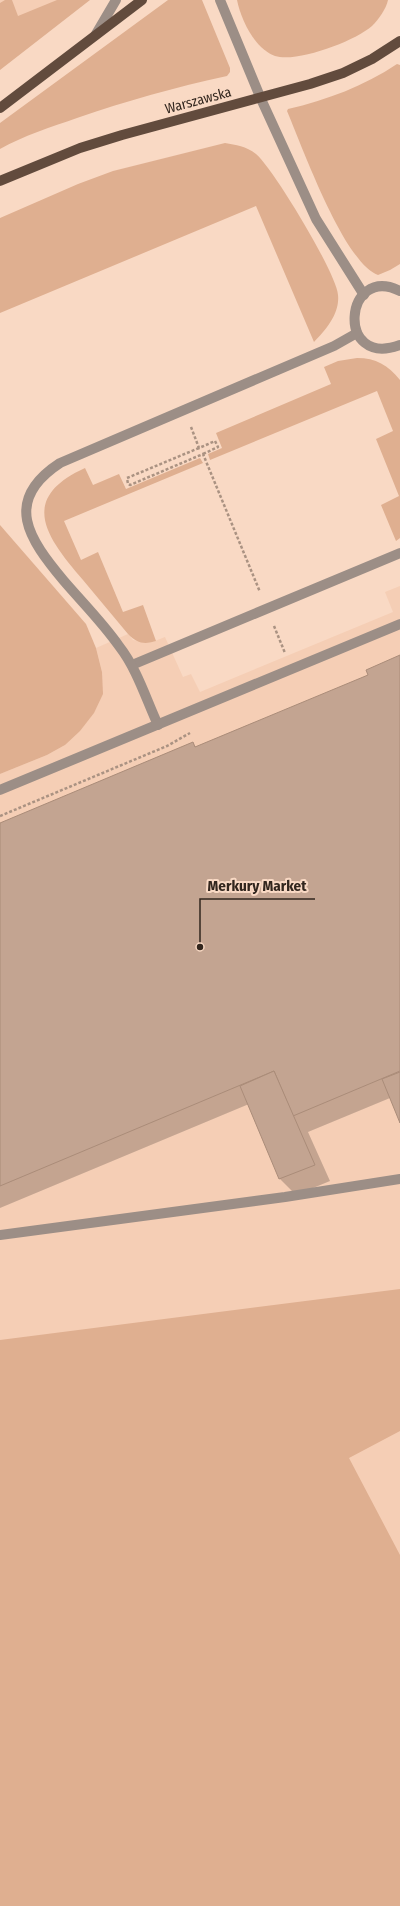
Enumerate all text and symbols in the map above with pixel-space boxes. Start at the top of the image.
street label: Warszawska [163,83,233,118]
callout: Merkury Market [200,872,315,899]
text: Merkury Market [207,877,307,895]

